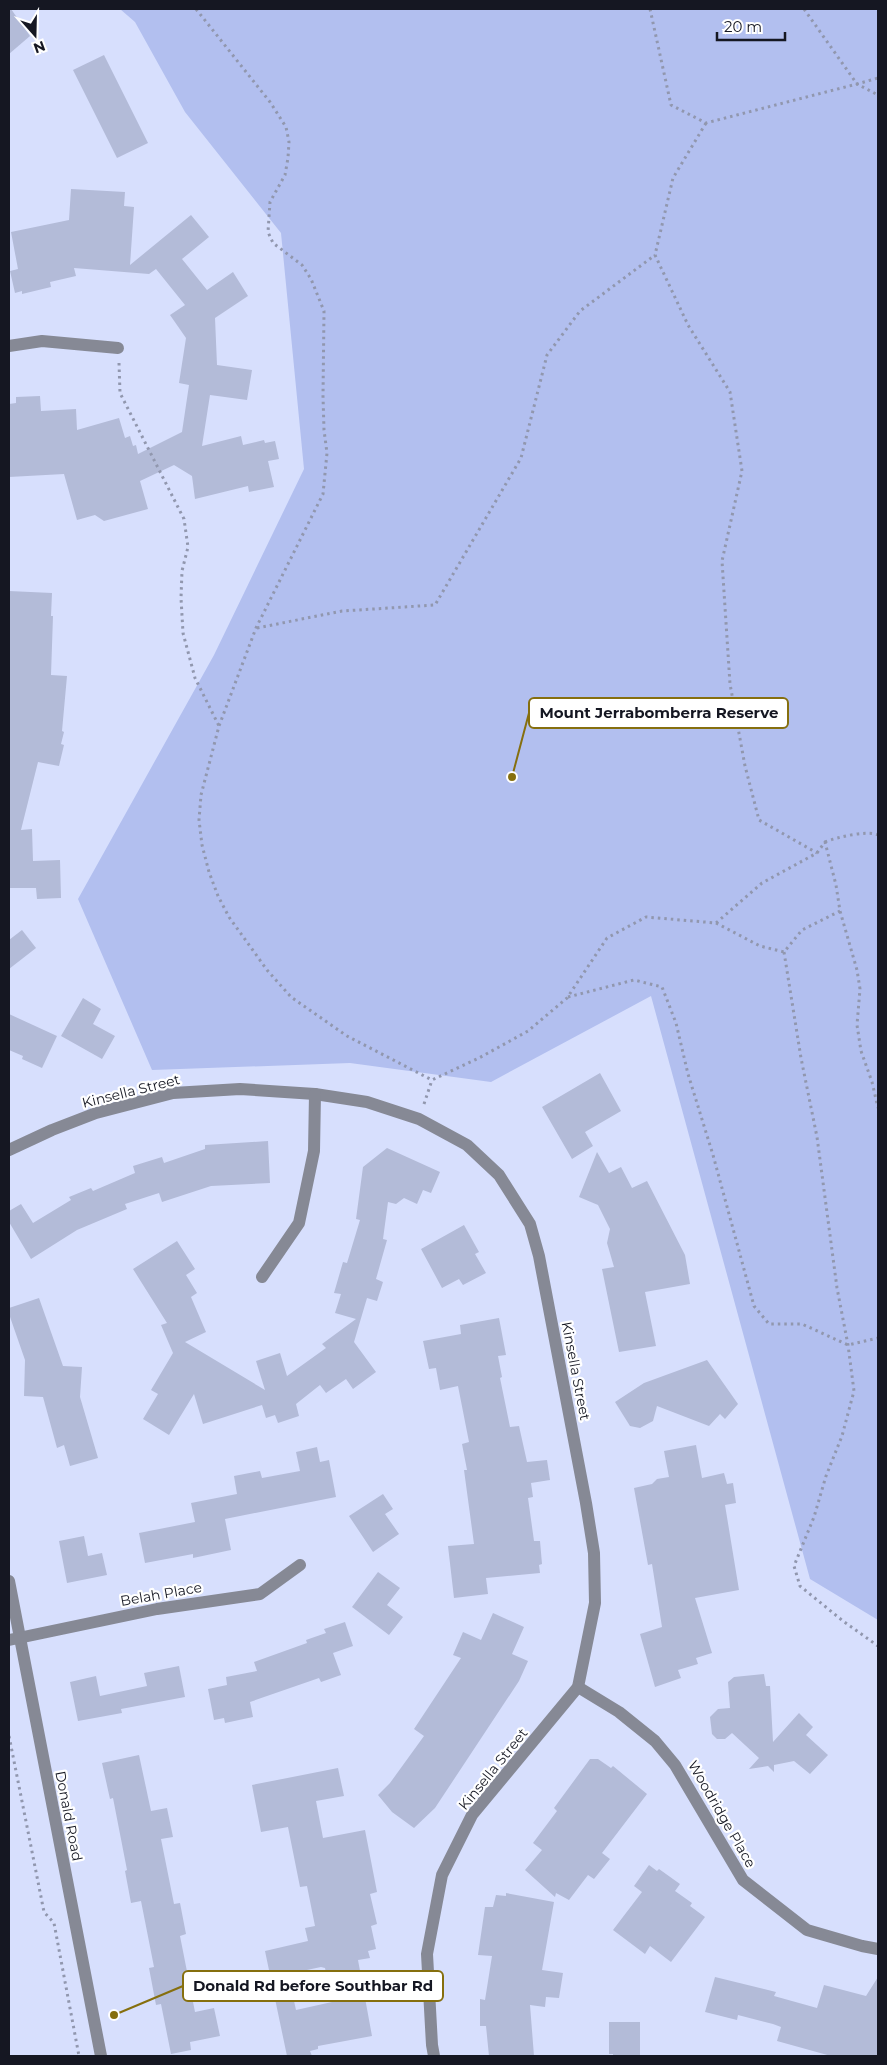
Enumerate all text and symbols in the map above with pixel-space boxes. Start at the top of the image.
north arrow [10,10,60,60]
scale bar [717,10,784,42]
text: 20 m [724,17,762,36]
text: N [31,37,48,58]
callout: Mount Jerrabomberra Reserve [529,698,788,728]
text: Mount Jerrabomberra Reserve [539,703,779,722]
street label: Kinsella Street [80,1070,182,1112]
street label: Kinsella Street [558,1320,594,1422]
street label: Belah Place [119,1578,203,1610]
street label: Kinsella Street [454,1724,532,1814]
street label: Woodridge Place [684,1757,760,1871]
street label: Donald Road [51,1769,87,1863]
callout: Donald Rd before Southbar Rd [183,1971,443,2001]
text: Donald Rd before Southbar Rd [193,1976,433,1995]

